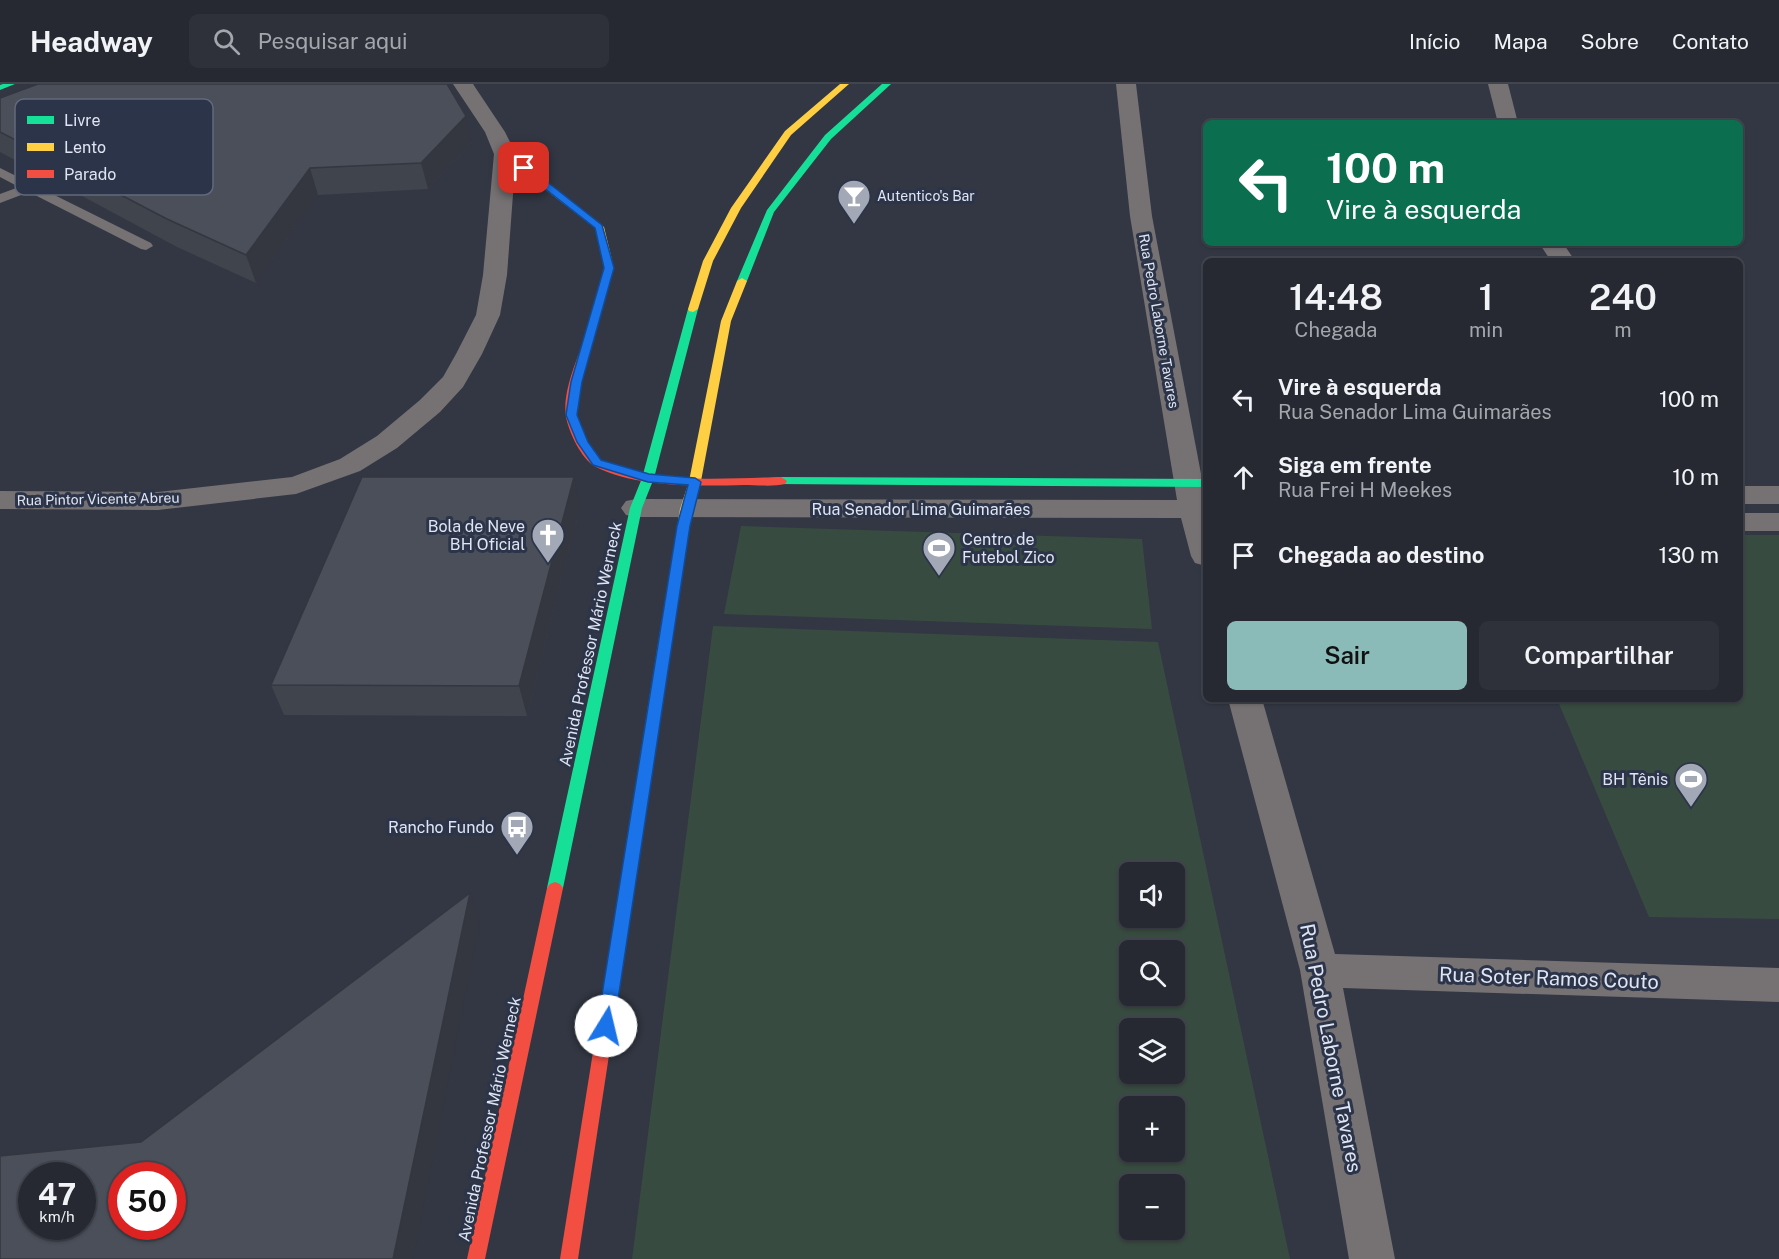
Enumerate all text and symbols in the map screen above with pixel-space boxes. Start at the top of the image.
search box [189,14,609,68]
text: Headway [30,25,153,58]
icon: search [210,25,243,58]
text: Pesquisar aqui [258,28,408,54]
text: Início [1409,29,1460,54]
text: Mapa [1493,29,1548,54]
text: Sobre [1581,29,1639,54]
text: Contato [1672,29,1749,54]
legend [15,99,213,195]
text: Livre [64,111,100,130]
text: Lento [64,138,106,157]
pin [498,142,549,193]
text: 100 m [1326,143,1445,192]
icon: left [1227,144,1305,222]
icon: arrive [507,151,540,184]
text: Parado [64,165,116,184]
bar icon: Autentico's Bar [836,178,872,225]
place label: Autentico's Bar [877,188,975,204]
text: Vire à esquerda [1326,193,1521,225]
street label: Rua Pedro Laborne Tavares [1136,232,1182,410]
text: 14:48 [1289,276,1383,318]
text: 1 [1478,276,1494,318]
text: 240 [1589,276,1657,318]
text: Chegada [1295,318,1377,342]
text: min [1469,318,1503,342]
text: m [1614,318,1632,342]
text: Vire à esquerda [1278,374,1442,400]
icon: left [1227,383,1260,416]
text: 100 m [1659,386,1719,412]
text: Rua Senador Lima Guimarães [1278,400,1552,424]
text: Siga em frente [1278,452,1432,478]
icon: ahead [1227,461,1260,494]
text: 10 m [1672,464,1719,490]
text: Rua Frei H Meekes [1278,478,1452,502]
street label: Rua Pintor Vicente Abreu [16,490,180,508]
street label: Rua Senador Lima Guimarães [812,500,1030,519]
place label: Bola de Neve BH Oficial [428,517,525,554]
church icon: Bola de Neve BH Oficial [530,517,566,564]
street label: Avenida Professor Mário Werneck [555,520,626,768]
sports icon: Centro de Futebol Zico [921,530,957,577]
place label: Centro de Futebol Zico [962,530,1055,567]
icon: arrive [1227,539,1260,572]
text: Chegada ao destino [1278,542,1484,568]
text: 130 m [1658,542,1719,568]
button: Sair [1227,621,1467,690]
button: Compartilhar [1479,621,1719,690]
sports icon: BH Tênis [1673,761,1709,808]
place label: BH Tênis [1602,770,1668,789]
bus stop icon: Rancho Fundo [499,809,535,856]
place label: Rancho Fundo [388,818,494,837]
map controls [1119,862,1185,1240]
button: sound [1119,862,1185,928]
street label: Rua Pedro Laborne Tavares [1295,922,1367,1174]
button: search [1119,940,1185,1006]
street label: Rua Soter Ramos Couto [1439,962,1659,994]
position arrow [574,994,638,1058]
street label: Avenida Professor Mário Werneck [454,995,525,1243]
button: layers [1119,1018,1185,1084]
button: + [1119,1096,1185,1162]
speed limit sign: 50 [108,1162,186,1240]
button: − [1119,1174,1185,1240]
text: 47 [38,1176,76,1212]
text: km/h [39,1208,75,1225]

